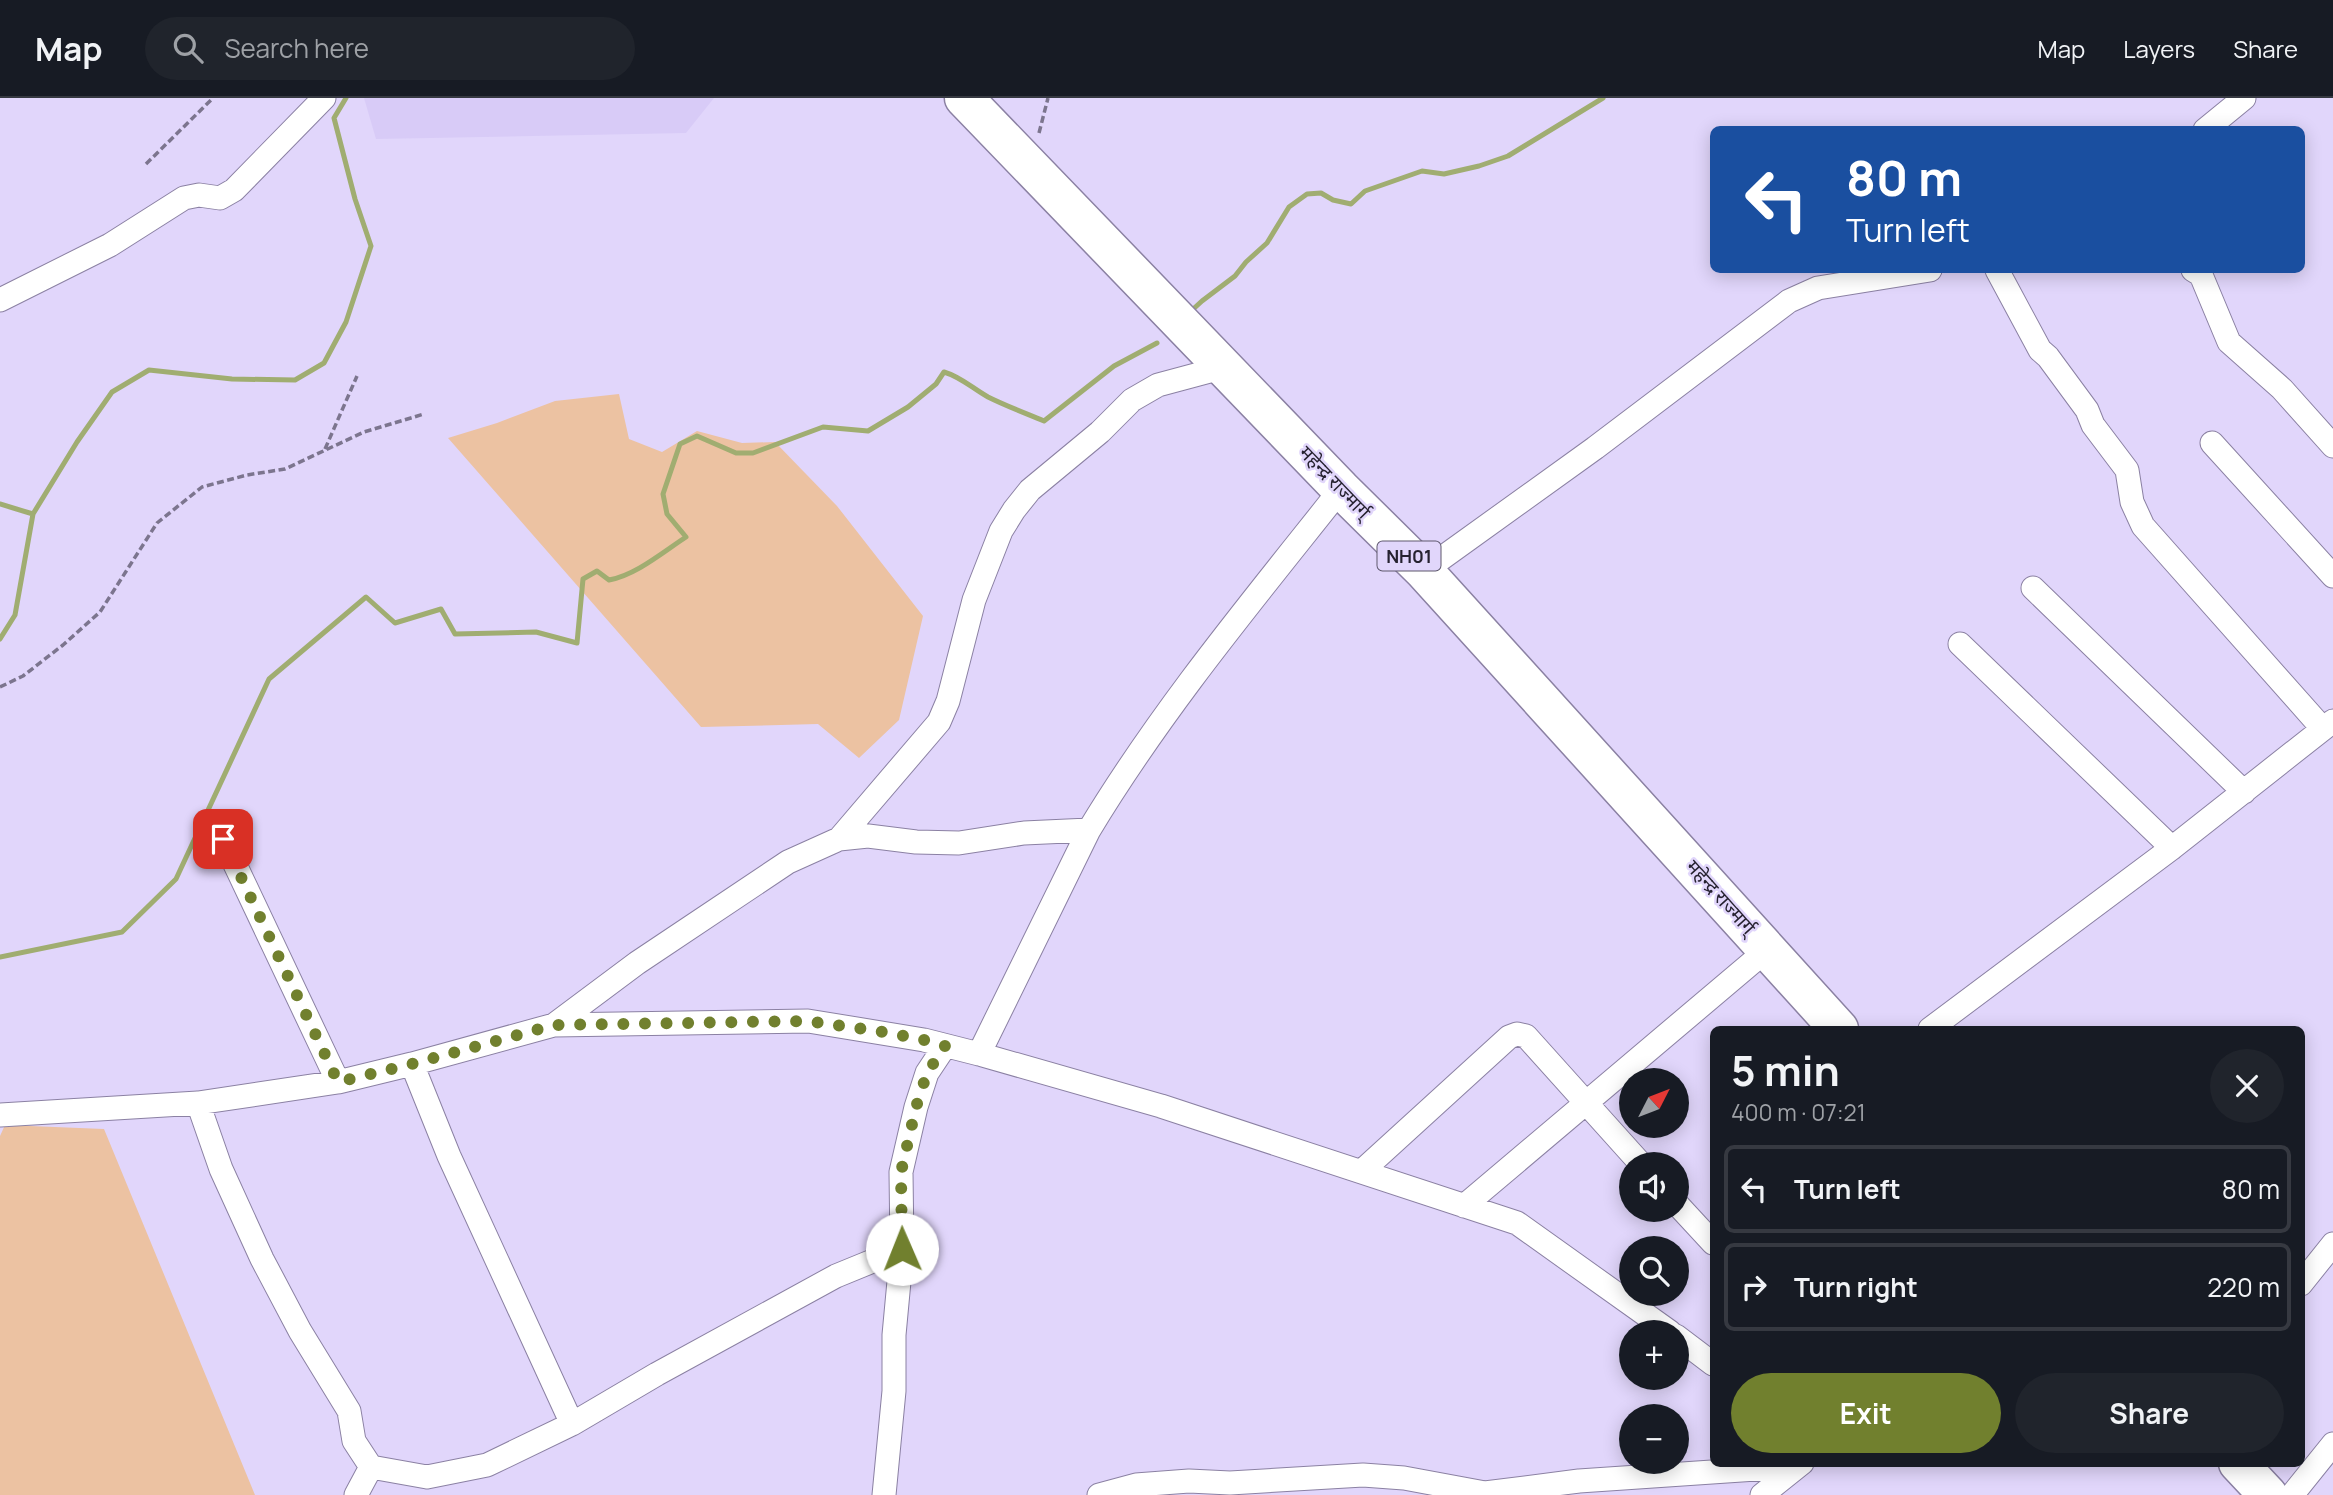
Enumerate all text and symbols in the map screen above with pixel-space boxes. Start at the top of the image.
search box [145,17,635,80]
text: Map [35,26,103,71]
icon: search [169,29,207,67]
text: Search here [225,30,369,66]
text: Map [2038,32,2085,65]
text: Layers [2123,32,2195,65]
text: Share [2233,32,2298,65]
text: 80 m [1846,144,1962,211]
icon: left [1731,154,1822,245]
text: Turn left [1846,208,1970,252]
street label: महेन्द्र राज्मार्ग् [1294,440,1378,526]
road number: NH01 [1378,542,1440,570]
pin [193,809,253,869]
icon: arrive [204,820,242,858]
street label: महेन्द्र राज्मार्ग् [1681,854,1763,942]
text: 5 min [1731,1041,1840,1099]
button: close [2210,1049,2284,1123]
north arrow [1619,1068,1689,1138]
map controls [1619,1068,1689,1474]
text: 400 m · 07:21 [1731,1096,1866,1128]
button: sound [1619,1152,1689,1222]
icon: left [1735,1170,1773,1208]
text: Turn left [1794,1171,1901,1207]
text: 80 m [2222,1171,2280,1207]
position arrow [865,1212,939,1286]
button: search [1619,1236,1689,1306]
icon: right [1735,1268,1773,1306]
text: Turn right [1794,1269,1918,1305]
text: 220 m [2207,1269,2280,1305]
button: + [1619,1320,1689,1390]
button: Exit [1731,1373,2001,1453]
button: Share [2015,1373,2284,1453]
button: − [1619,1404,1689,1474]

